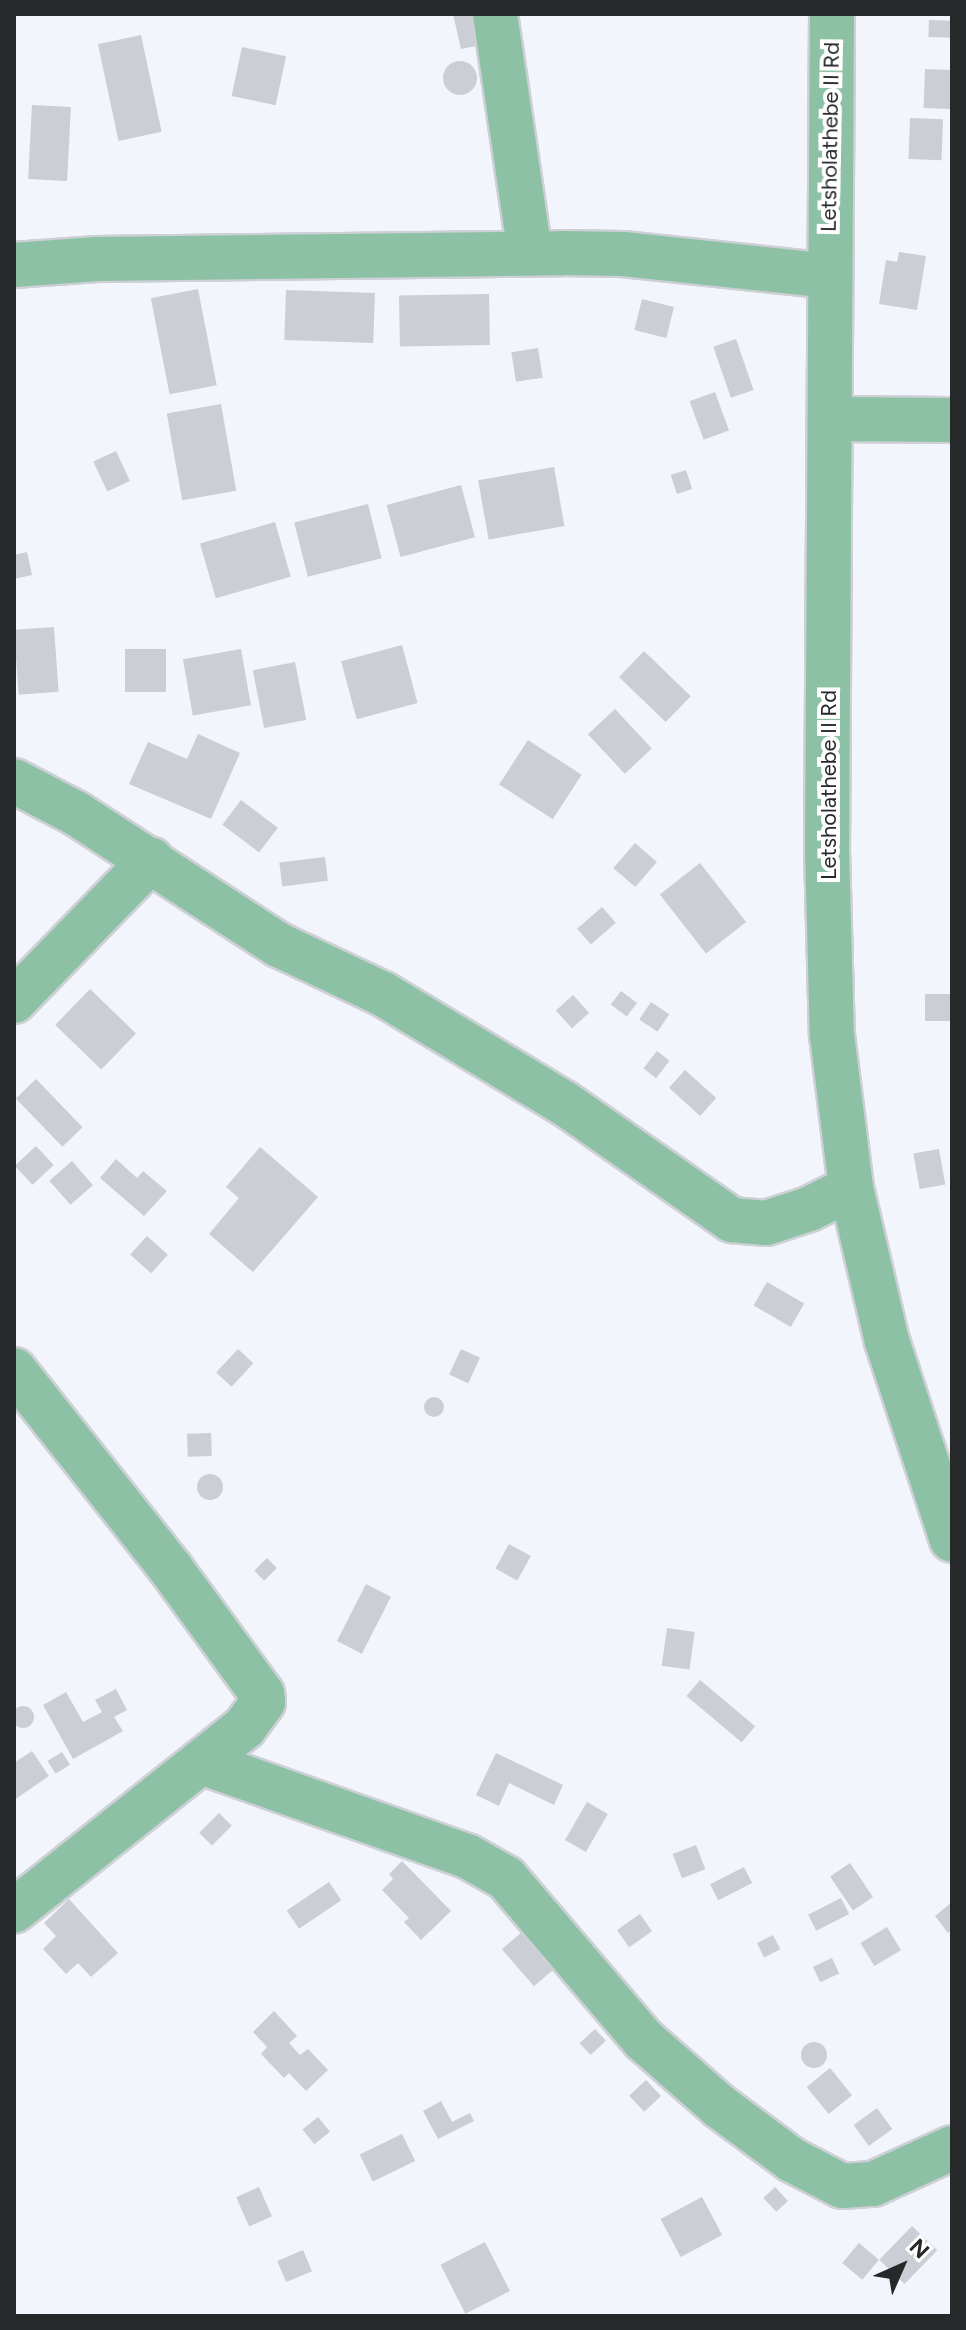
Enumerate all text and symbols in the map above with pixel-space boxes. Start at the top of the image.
street label: Letsholathebe II Rd [815,42,845,232]
street label: Letsholathebe II Rd [816,690,842,880]
north arrow [862,2226,942,2306]
text: N [904,2233,935,2264]

